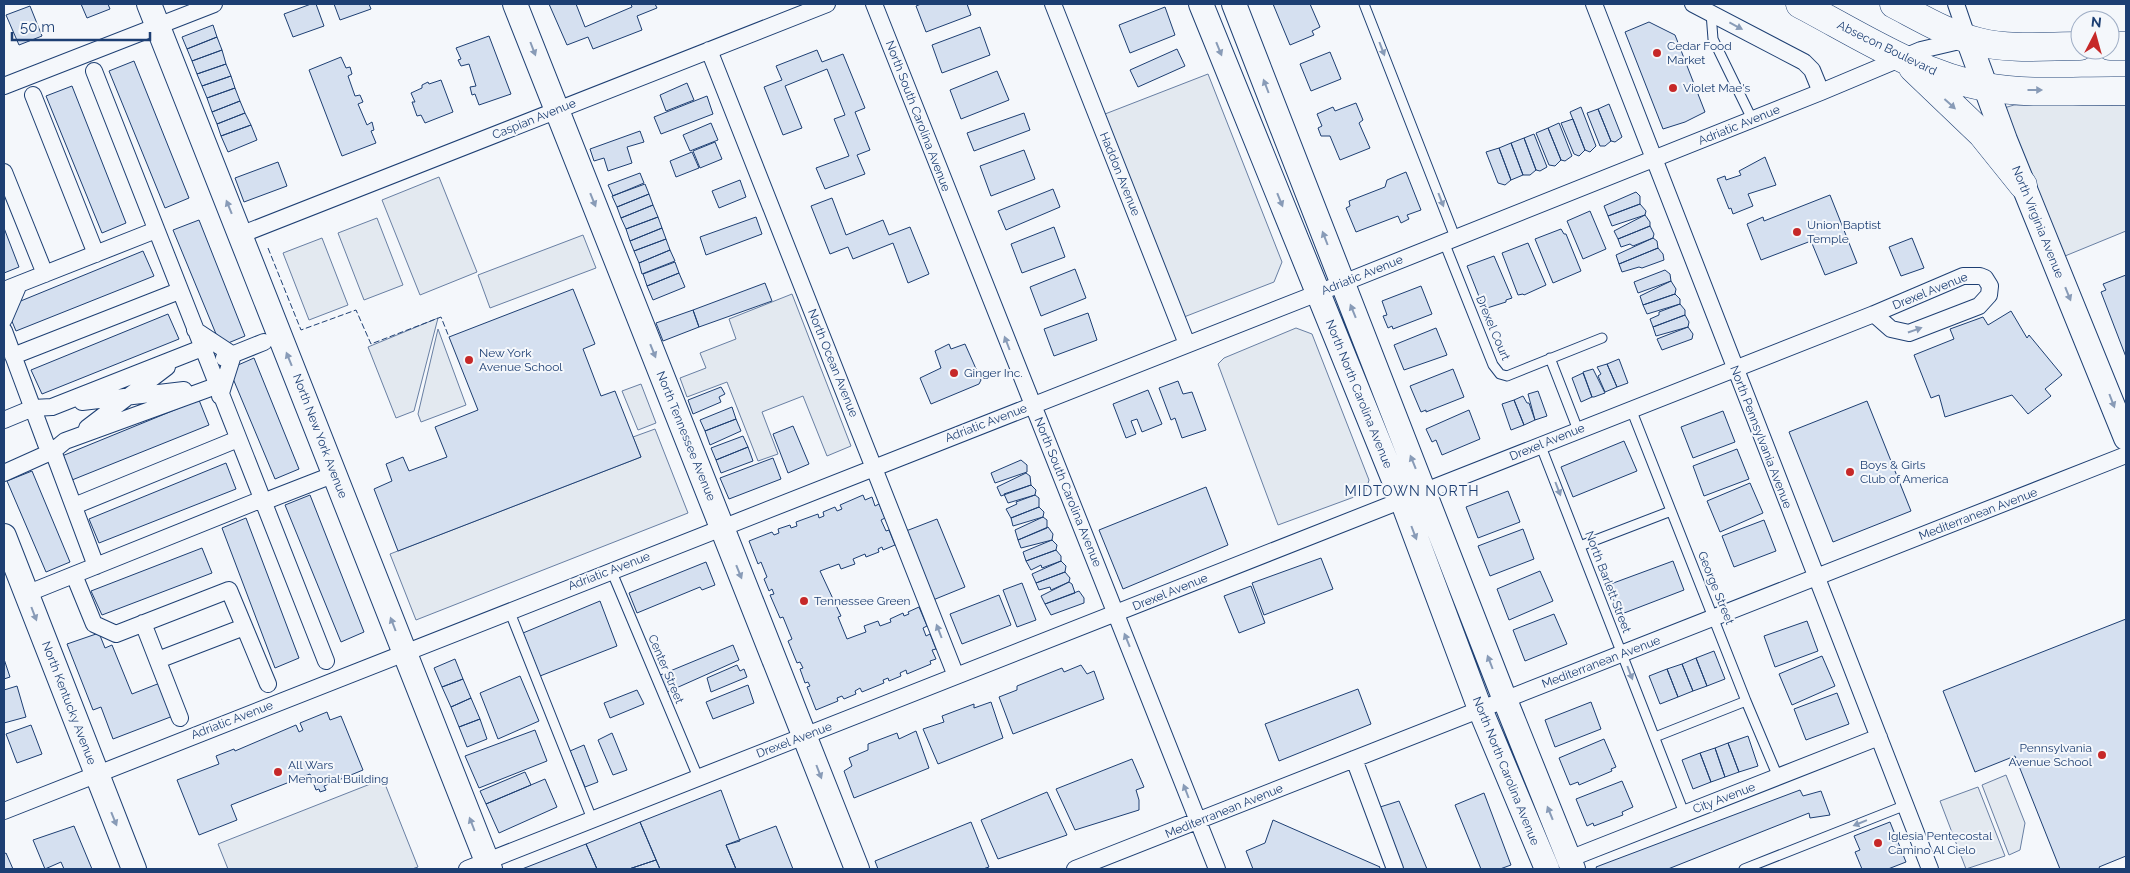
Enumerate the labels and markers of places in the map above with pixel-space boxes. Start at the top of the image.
place label: Cedar Food Market [1667,39,1732,67]
marker: Cedar Food Market [1651,47,1663,59]
place label: Violet Mae's [1683,81,1750,95]
marker: Violet Mae's [1667,82,1679,94]
place label: Union Baptist Temple [1807,218,1881,246]
marker: Union Baptist Temple [1791,226,1803,238]
place label: New York Avenue School [479,346,563,374]
marker: New York Avenue School [463,354,475,366]
place label: Ginger Inc. [964,366,1023,380]
marker: Ginger Inc. [948,367,960,379]
place label: Boys & Girls Club of America [1860,458,1949,486]
marker: Boys & Girls Club of America [1844,466,1856,478]
place label: Tennessee Green [814,594,911,608]
marker: Tennessee Green [798,595,810,607]
place label: Pennsylvania Avenue School [2008,741,2093,769]
marker: Pennsylvania Avenue School [2096,749,2108,761]
place label: All Wars Memorial Building [288,758,388,786]
marker: All Wars Memorial Building [272,766,284,778]
place label: Iglesia Pentecostal Camino Al Cielo [1888,829,1993,857]
marker: Iglesia Pentecostal Camino Al Cielo [1872,837,1884,849]

